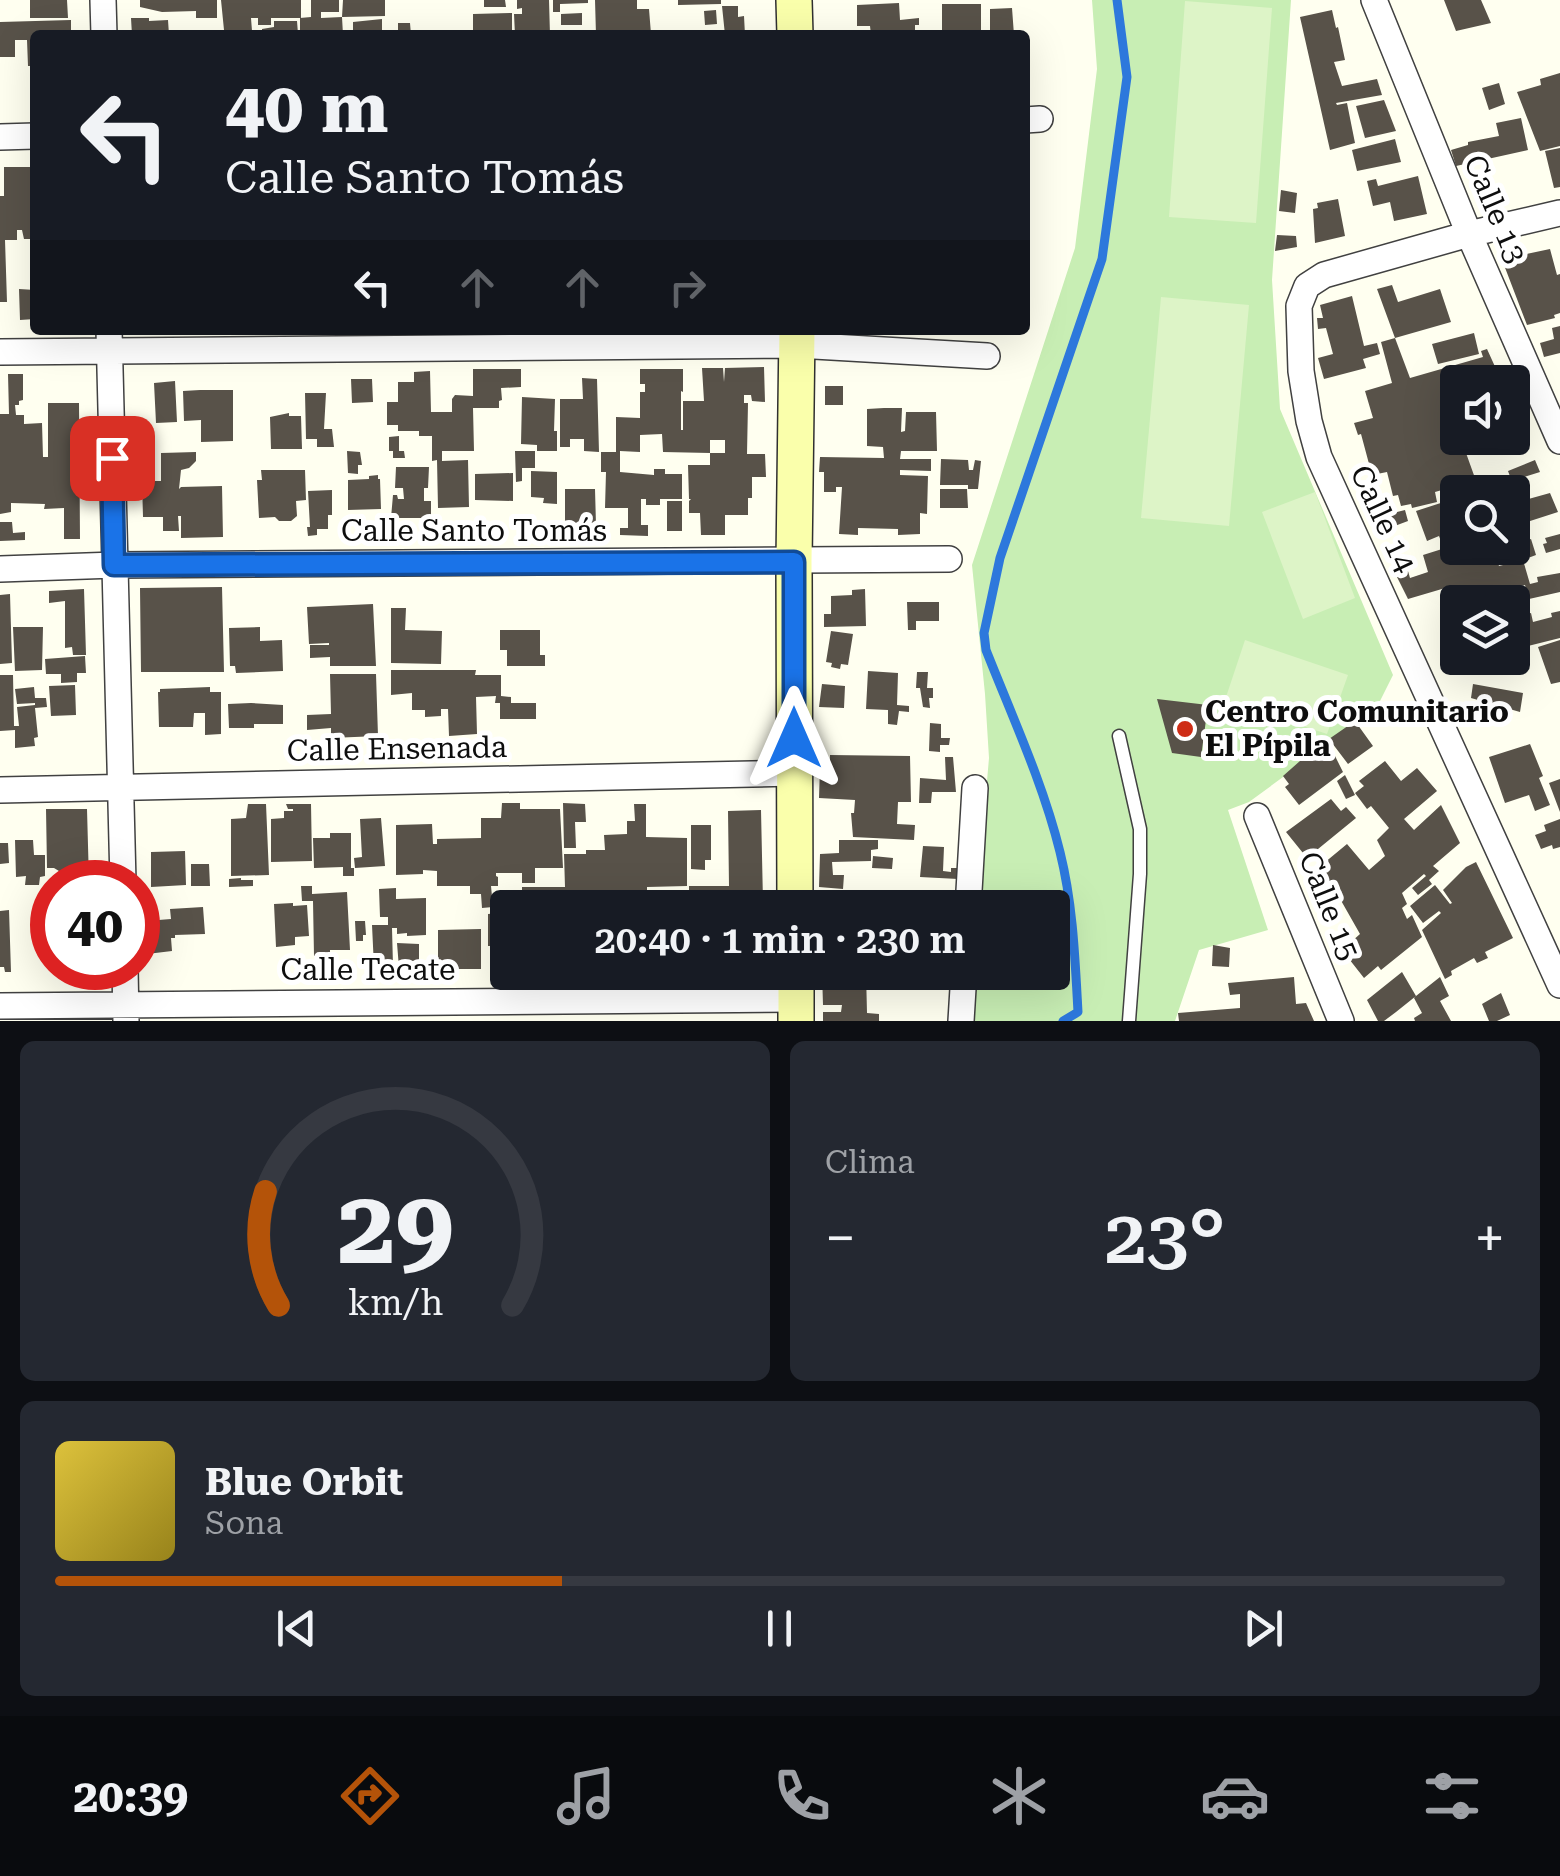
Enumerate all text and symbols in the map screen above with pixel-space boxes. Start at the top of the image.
text: 40 m [225,67,389,149]
icon: left [60,70,190,200]
street label: Calle 13 [1457,150,1534,268]
text: Calle Santo Tomás [225,151,624,204]
icon: left [345,260,400,315]
icon: ahead [450,260,505,315]
icon: ahead [555,260,610,315]
icon: right [660,260,715,315]
map controls [1440,365,1530,675]
button: sound [1440,365,1530,455]
pin [70,416,155,501]
icon: arrive [85,431,140,486]
street label: Calle 14 [1344,460,1423,578]
button: search [1440,475,1530,565]
street label: Calle Santo Tomás [341,513,607,548]
button: layers [1440,585,1530,675]
position arrow [742,686,846,790]
place label: Centro Comunitario El Pípila [1205,694,1509,763]
marker: Centro Comunitario El Pípila [1174,718,1196,740]
street label: Calle Ensenada [287,729,507,768]
street label: Calle 15 [1292,846,1367,965]
speed limit sign: 40 [30,860,160,990]
text: 20:40 · 1 min · 230 m [595,918,966,962]
street label: Calle Tecate [280,952,456,987]
text: Clima [825,1143,915,1181]
text: 29 [337,1167,453,1288]
text: 23° [1104,1193,1226,1281]
text: − [825,1206,856,1270]
text: + [1474,1206,1505,1270]
text: km/h [347,1282,443,1324]
text: Blue Orbit [205,1460,403,1504]
text: Sona [205,1504,283,1542]
icon: previous [269,1601,324,1656]
icon: pause [752,1601,807,1656]
icon: next [1236,1601,1291,1656]
icon: directions [335,1761,405,1831]
icon: music [551,1761,621,1831]
icon: phone [767,1761,837,1831]
icon: climate [984,1761,1054,1831]
icon: car [1200,1761,1270,1831]
icon: filters [1417,1761,1487,1831]
text: 20:39 [73,1770,188,1823]

